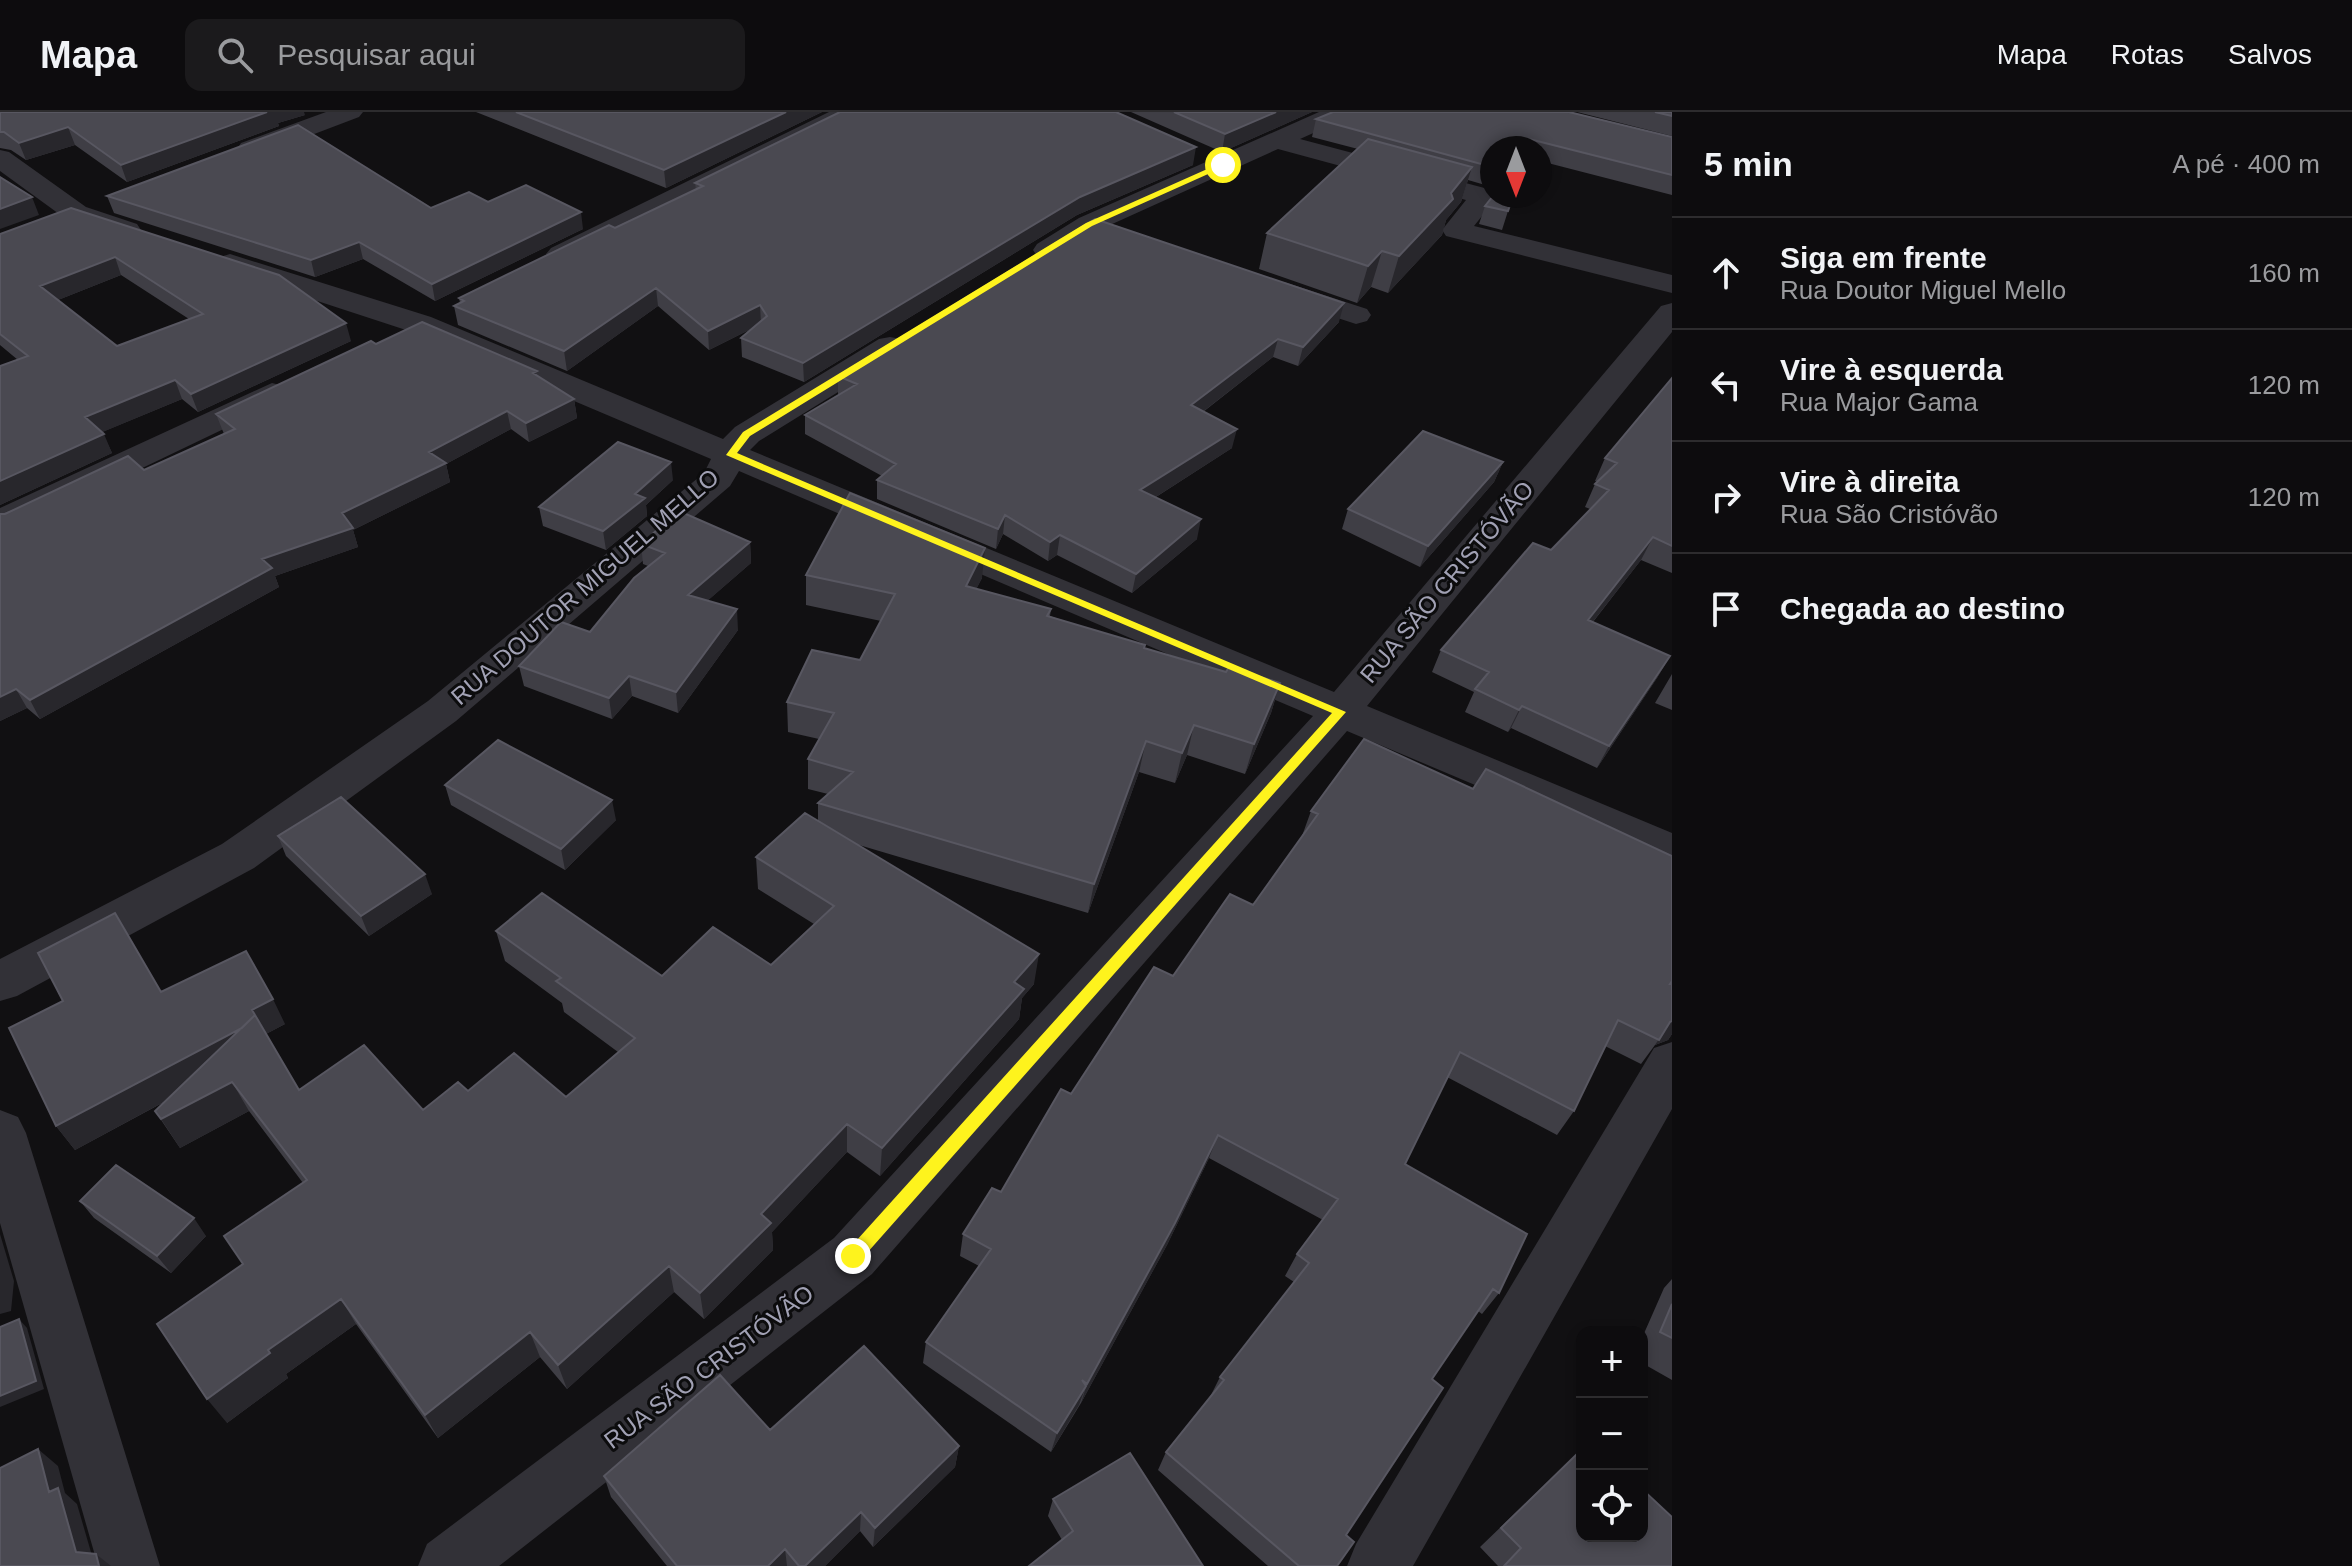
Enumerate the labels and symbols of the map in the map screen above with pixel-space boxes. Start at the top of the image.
north arrow [1480,136,1552,208]
route start [1205,147,1241,183]
street label: RUA DOUTOR MIGUEL MELLO [445,463,724,710]
street label: RUA SÃO CRISTÓVÃO [1354,475,1539,688]
route end [835,1238,871,1274]
street label: RUA SÃO CRISTÓVÃO [599,1279,819,1454]

